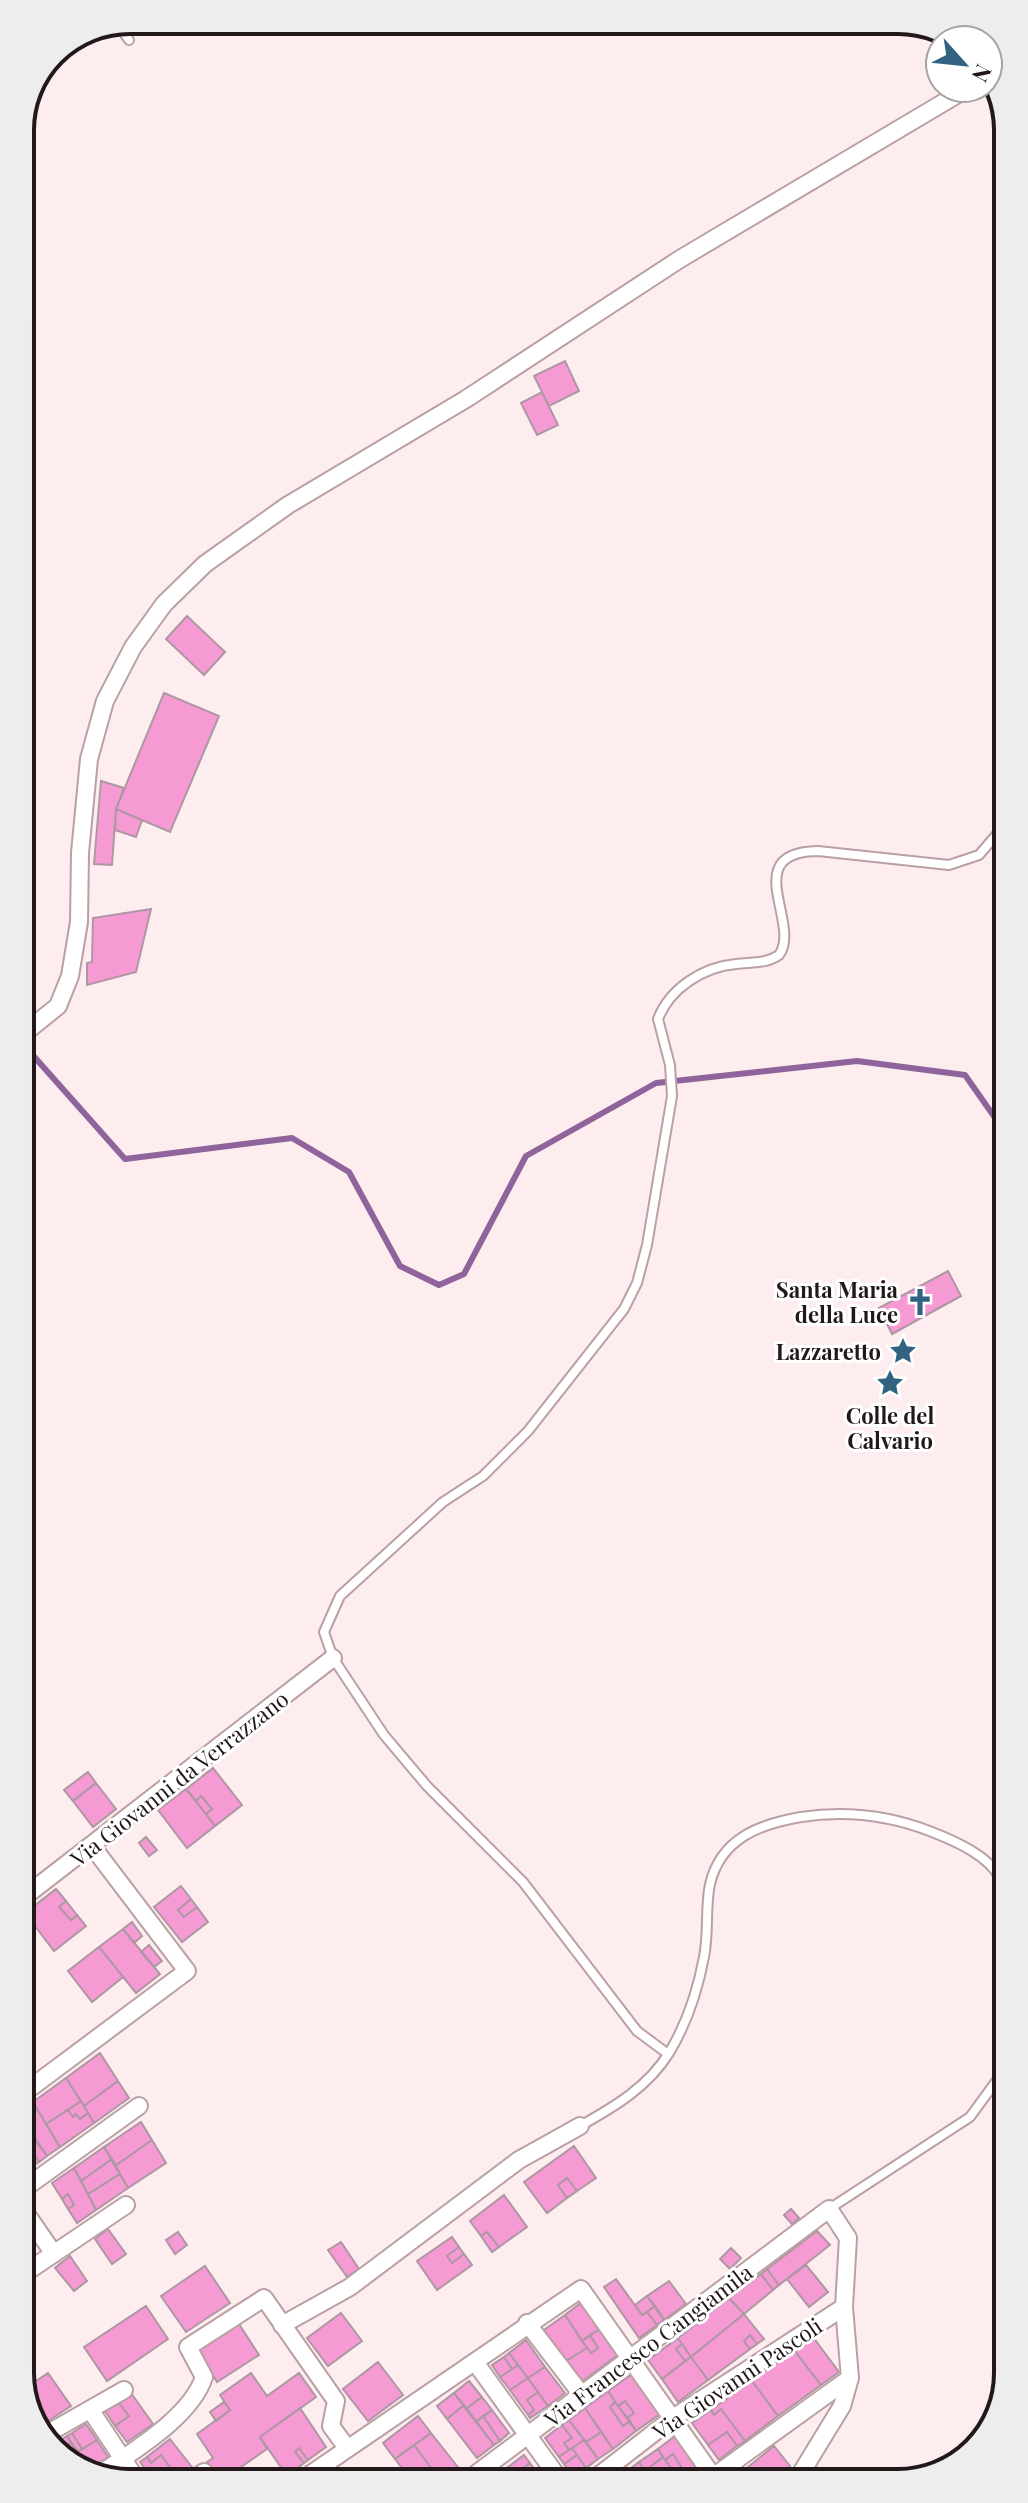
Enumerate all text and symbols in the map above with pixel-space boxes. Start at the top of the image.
north arrow [924,24,1004,104]
text: N [966,60,1000,88]
place label: Santa Maria della Luce [776,1274,899,1329]
church icon: Santa Maria della Luce [905,1287,935,1317]
place label: Lazzaretto [776,1336,881,1366]
place icon: Lazzaretto [888,1336,918,1366]
place icon: Colle del Calvario [875,1368,905,1398]
place label: Colle del Calvario [846,1400,934,1455]
street label: Via Giovanni da Verrazzano [63,1683,294,1873]
street label: Via Francesco Cangiamila [537,2257,758,2434]
street label: Via Giovanni Pascoli [646,2310,828,2446]

